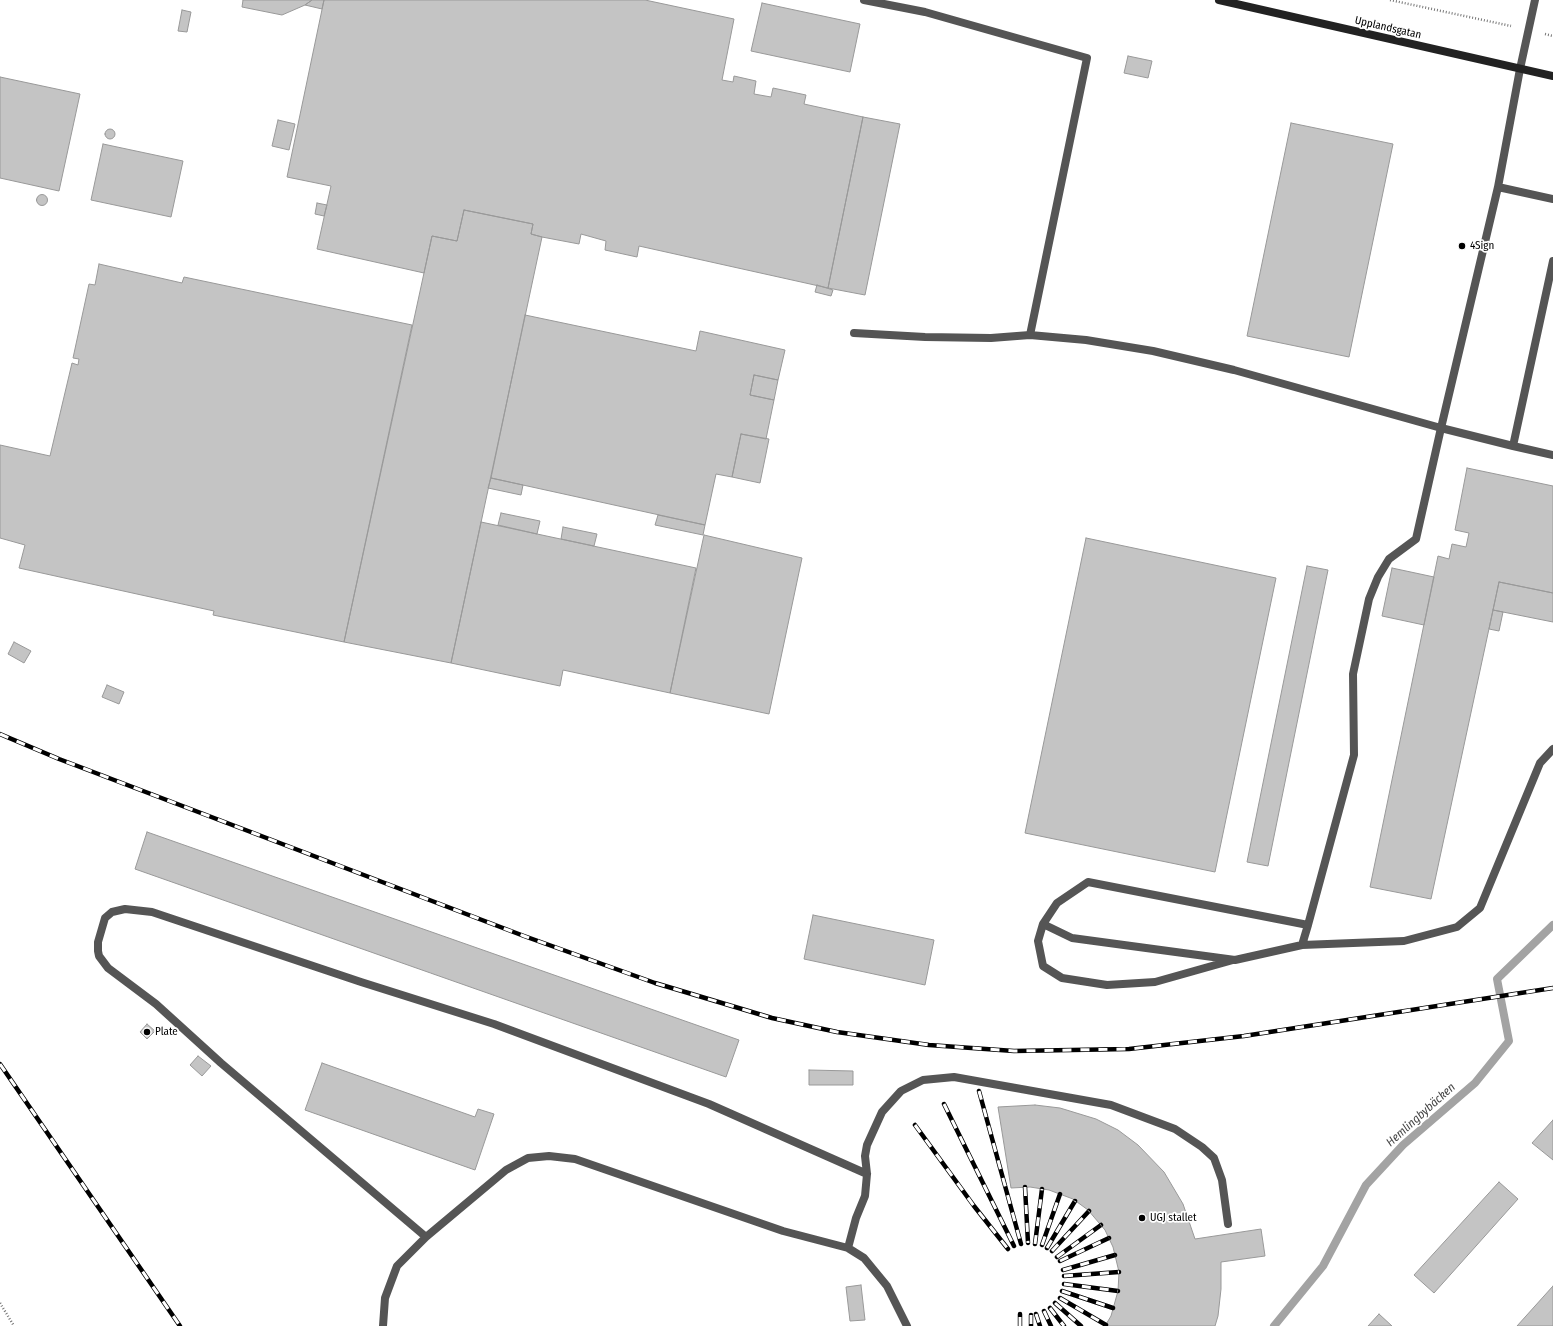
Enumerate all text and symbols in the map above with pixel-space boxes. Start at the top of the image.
street label: Upplandsgatan [1353,14,1423,42]
place label: 4Sign [1470,239,1494,253]
marker: 4Sign [1457,241,1467,251]
place label: Plate [155,1025,178,1039]
marker: Plate [142,1027,152,1037]
water label: Hemlingbybäcken [1383,1080,1459,1150]
place label: UGJ stallet [1150,1211,1197,1225]
marker: UGJ stallet [1137,1213,1147,1223]

